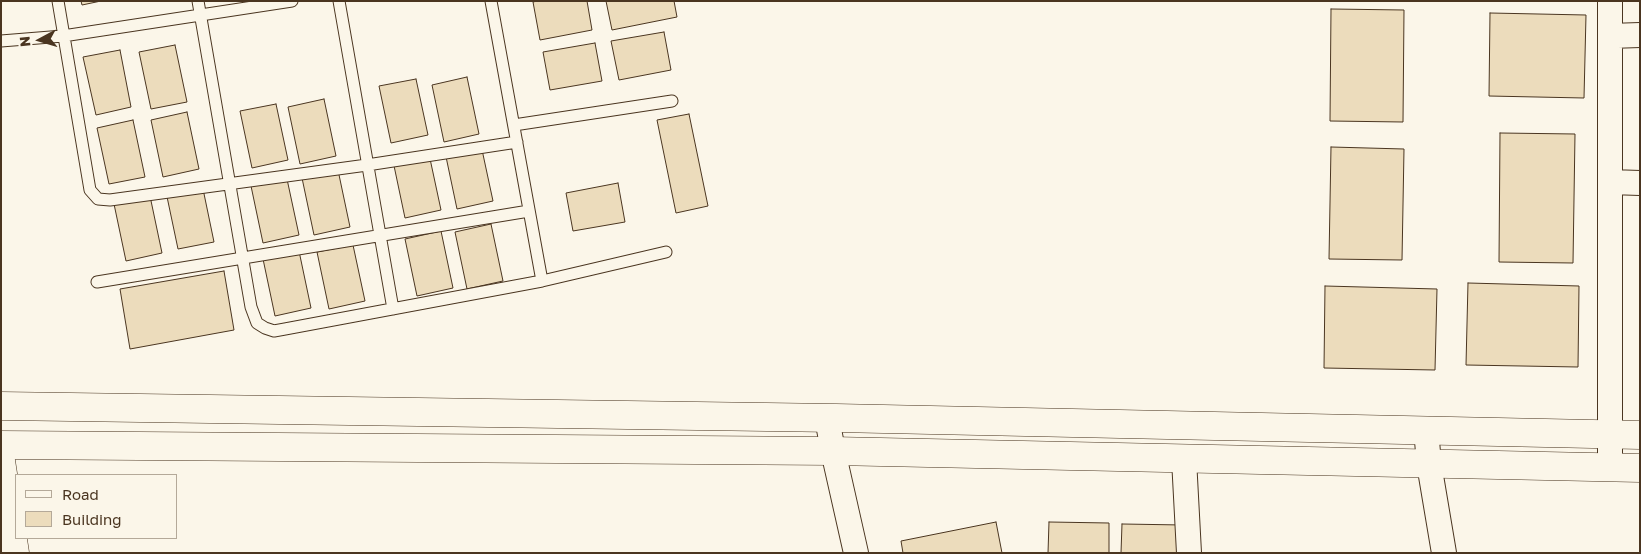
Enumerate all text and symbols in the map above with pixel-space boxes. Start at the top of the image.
north arrow [15,15,65,65]
text: N [16,35,34,48]
legend [15,474,178,539]
text: Road [62,485,99,503]
text: Building [62,510,122,528]

